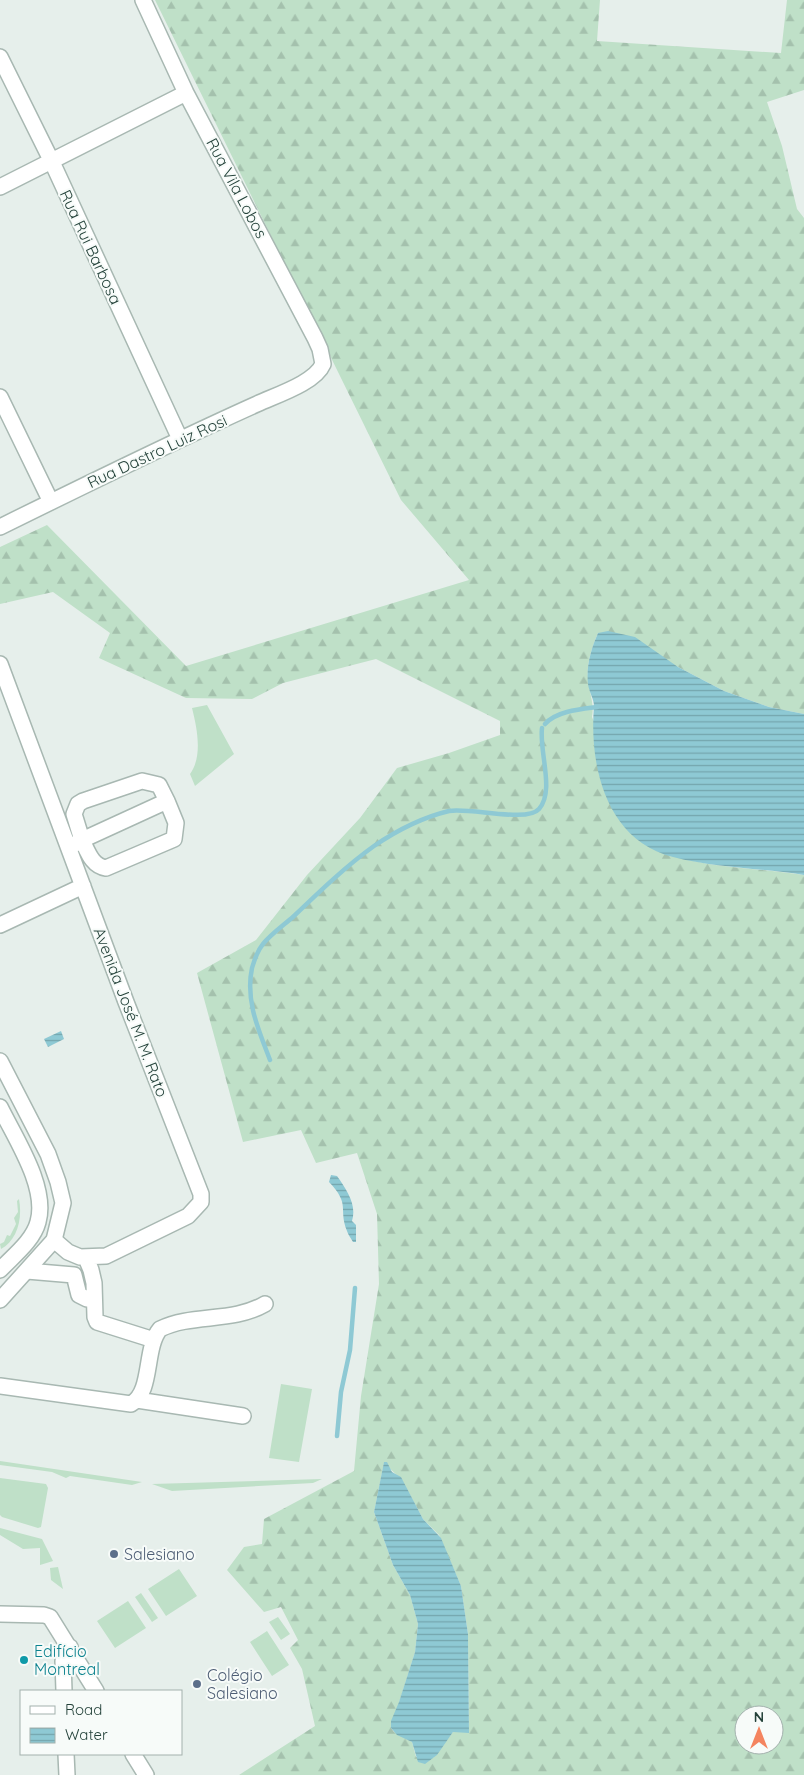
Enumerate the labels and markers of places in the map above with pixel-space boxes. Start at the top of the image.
place label: Salesiano [124,1544,195,1564]
marker: Salesiano [108,1548,120,1560]
place label: Edifício Montreal [34,1641,100,1679]
marker: Edifício Montreal [18,1654,30,1666]
place label: Colégio Salesiano [207,1665,278,1703]
marker: Colégio Salesiano [191,1678,203,1690]

